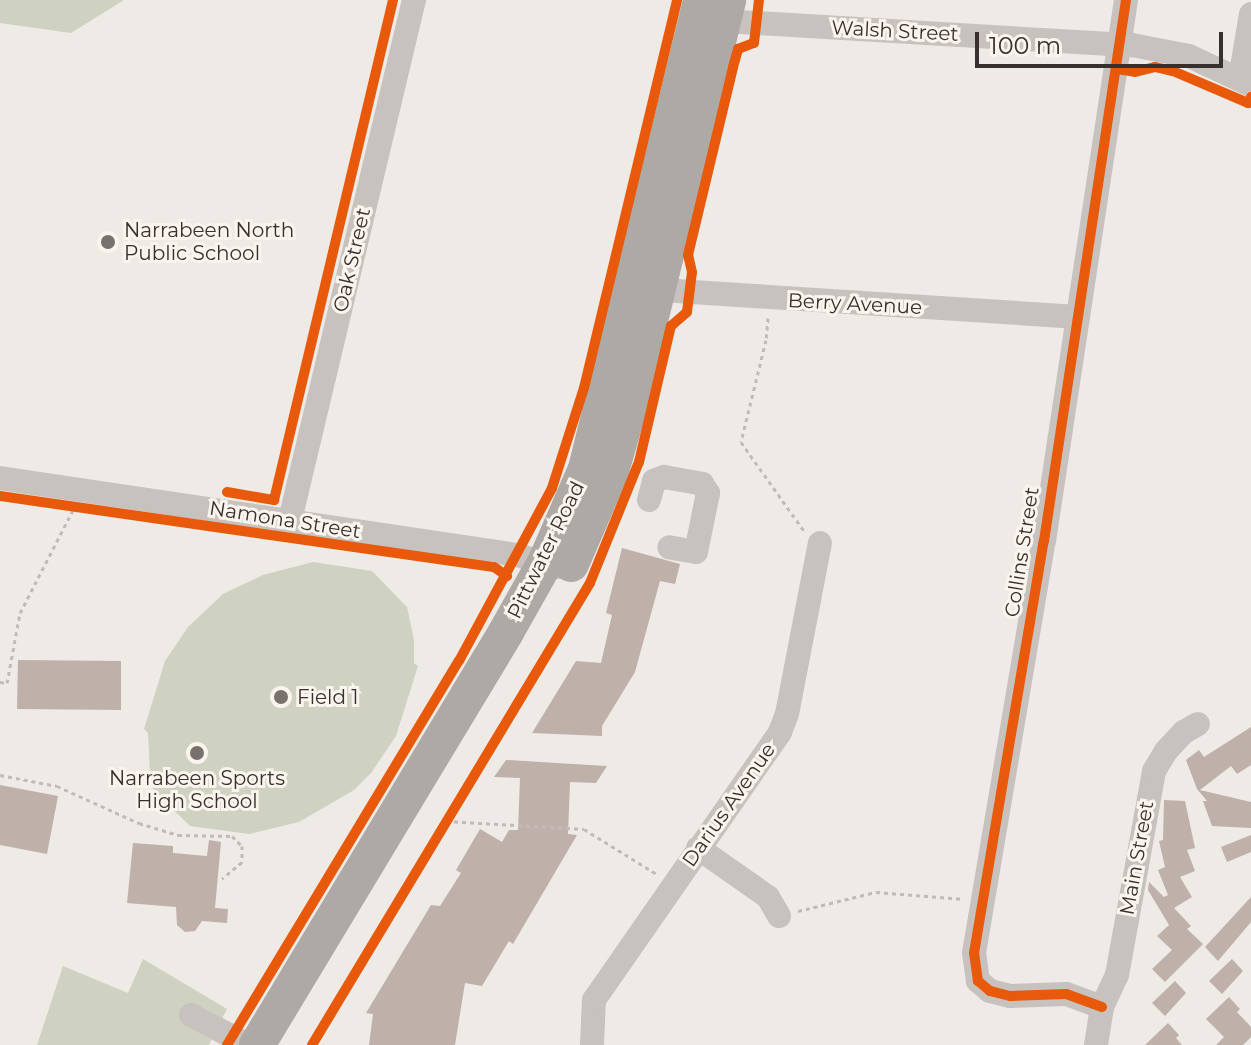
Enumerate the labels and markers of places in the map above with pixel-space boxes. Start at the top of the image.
place label: Narrabeen North Public School [124,218,294,265]
marker: Narrabeen North Public School [99,233,117,251]
place label: Field 1 [297,685,359,709]
marker: Field 1 [272,688,290,706]
marker: Narrabeen Sports High School [188,744,206,762]
place label: Narrabeen Sports High School [109,766,285,813]

